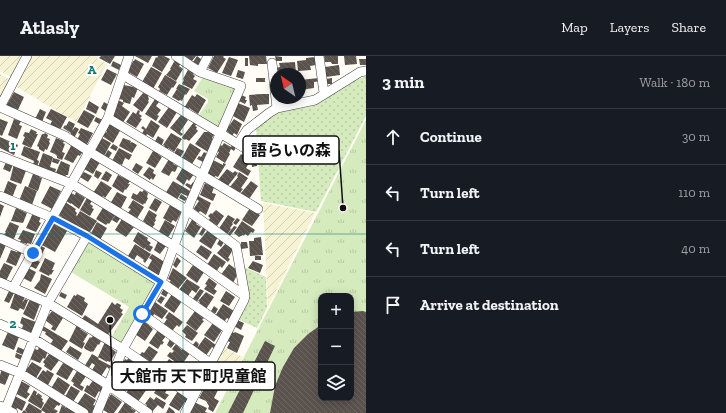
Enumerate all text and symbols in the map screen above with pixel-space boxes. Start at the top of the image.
text: Atlasly [20,16,79,39]
text: Map [561,19,588,36]
text: Layers [610,19,649,36]
text: Share [671,19,706,36]
text: A [88,62,97,77]
north arrow [270,68,306,104]
text: 3 min [382,72,424,92]
text: Walk · 180 m [640,75,710,90]
icon: ahead [382,126,404,148]
text: Continue [420,128,482,146]
text: 30 m [682,129,710,144]
callout: 語らいの森 [243,136,339,164]
text: 1 [10,138,16,153]
text: 語らいの森 [251,141,331,160]
icon: left [382,182,404,204]
text: Turn left [420,184,480,202]
text: 110 m [678,185,710,200]
icon: left [382,238,404,260]
text: Turn left [420,240,480,258]
text: 40 m [681,241,710,256]
route end [24,244,42,262]
map controls [318,293,354,401]
button: + [318,293,354,329]
icon: arrive [382,294,404,316]
text: Arrive at destination [420,296,559,314]
route start [133,305,151,323]
text: 2 [10,316,17,331]
button: − [318,329,354,365]
callout: 大館市 天下町児童館 [112,362,275,390]
button: layers [318,365,354,401]
text: 大館市 天下町児童館 [120,367,267,386]

